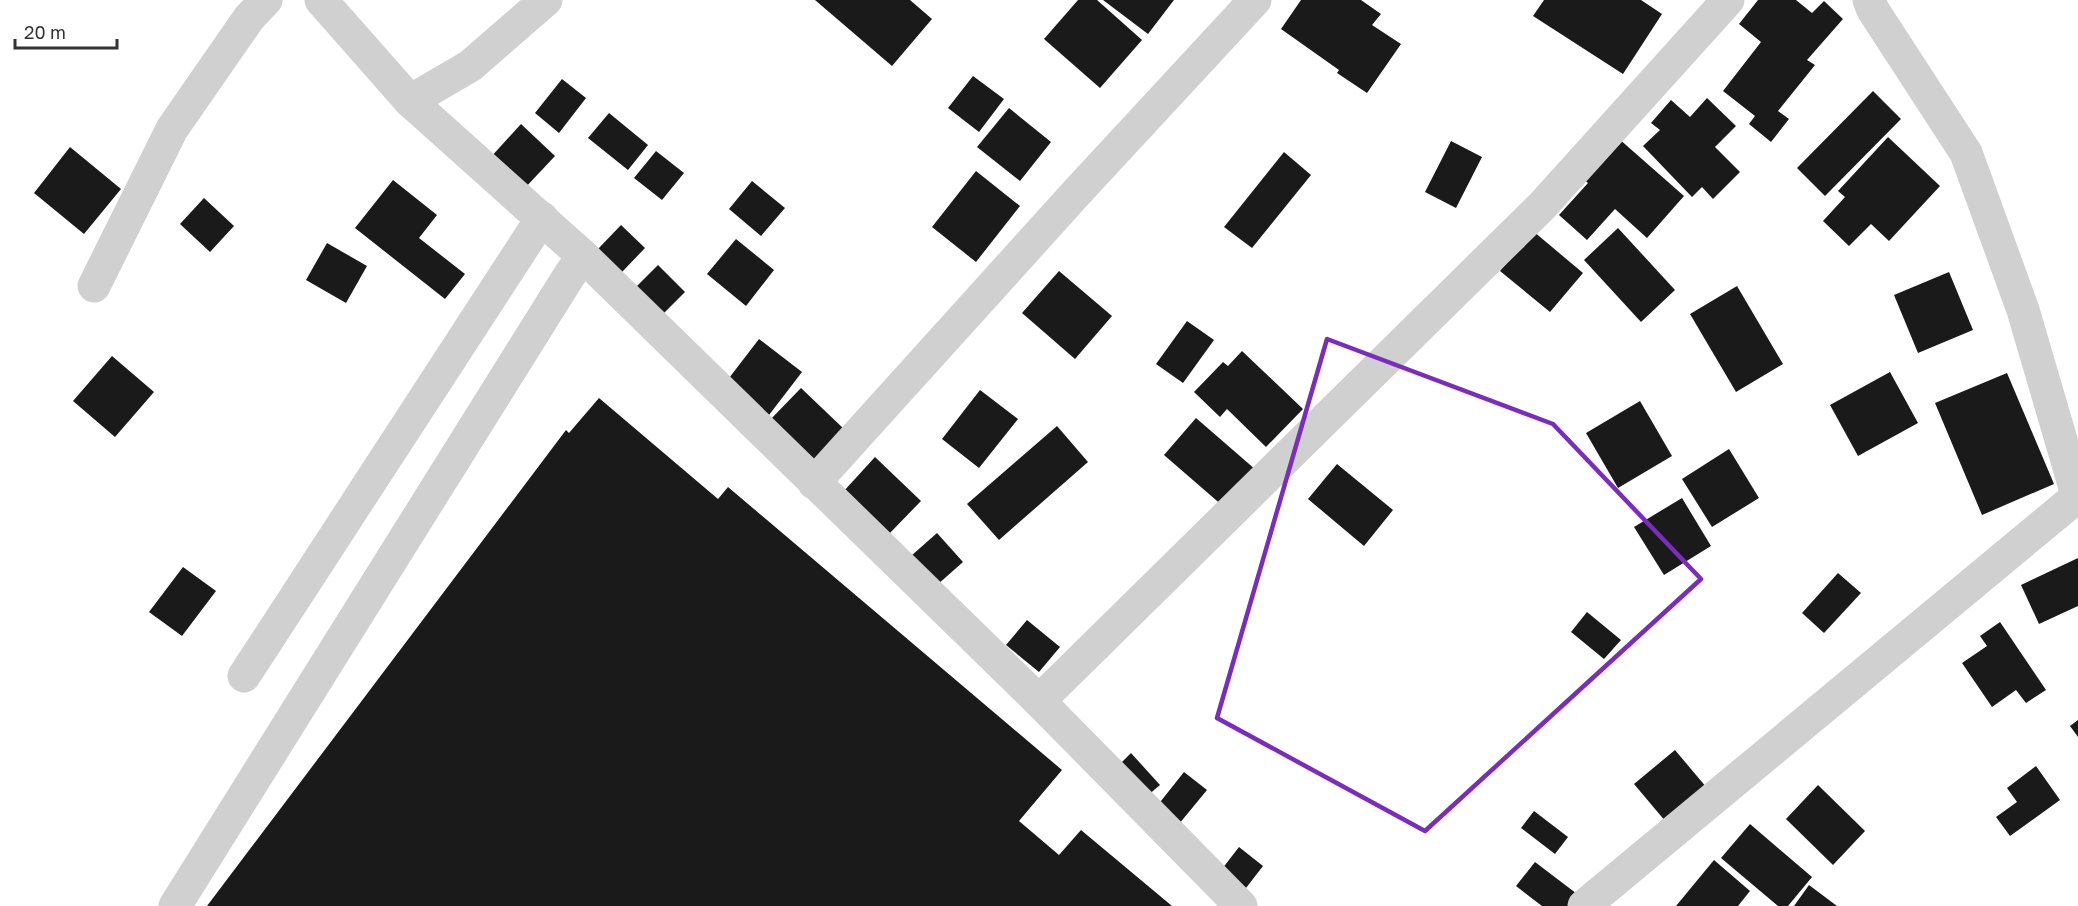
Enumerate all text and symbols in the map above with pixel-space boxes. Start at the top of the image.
scale bar [15,12,117,50]
text: 20 m [24,21,66,43]

